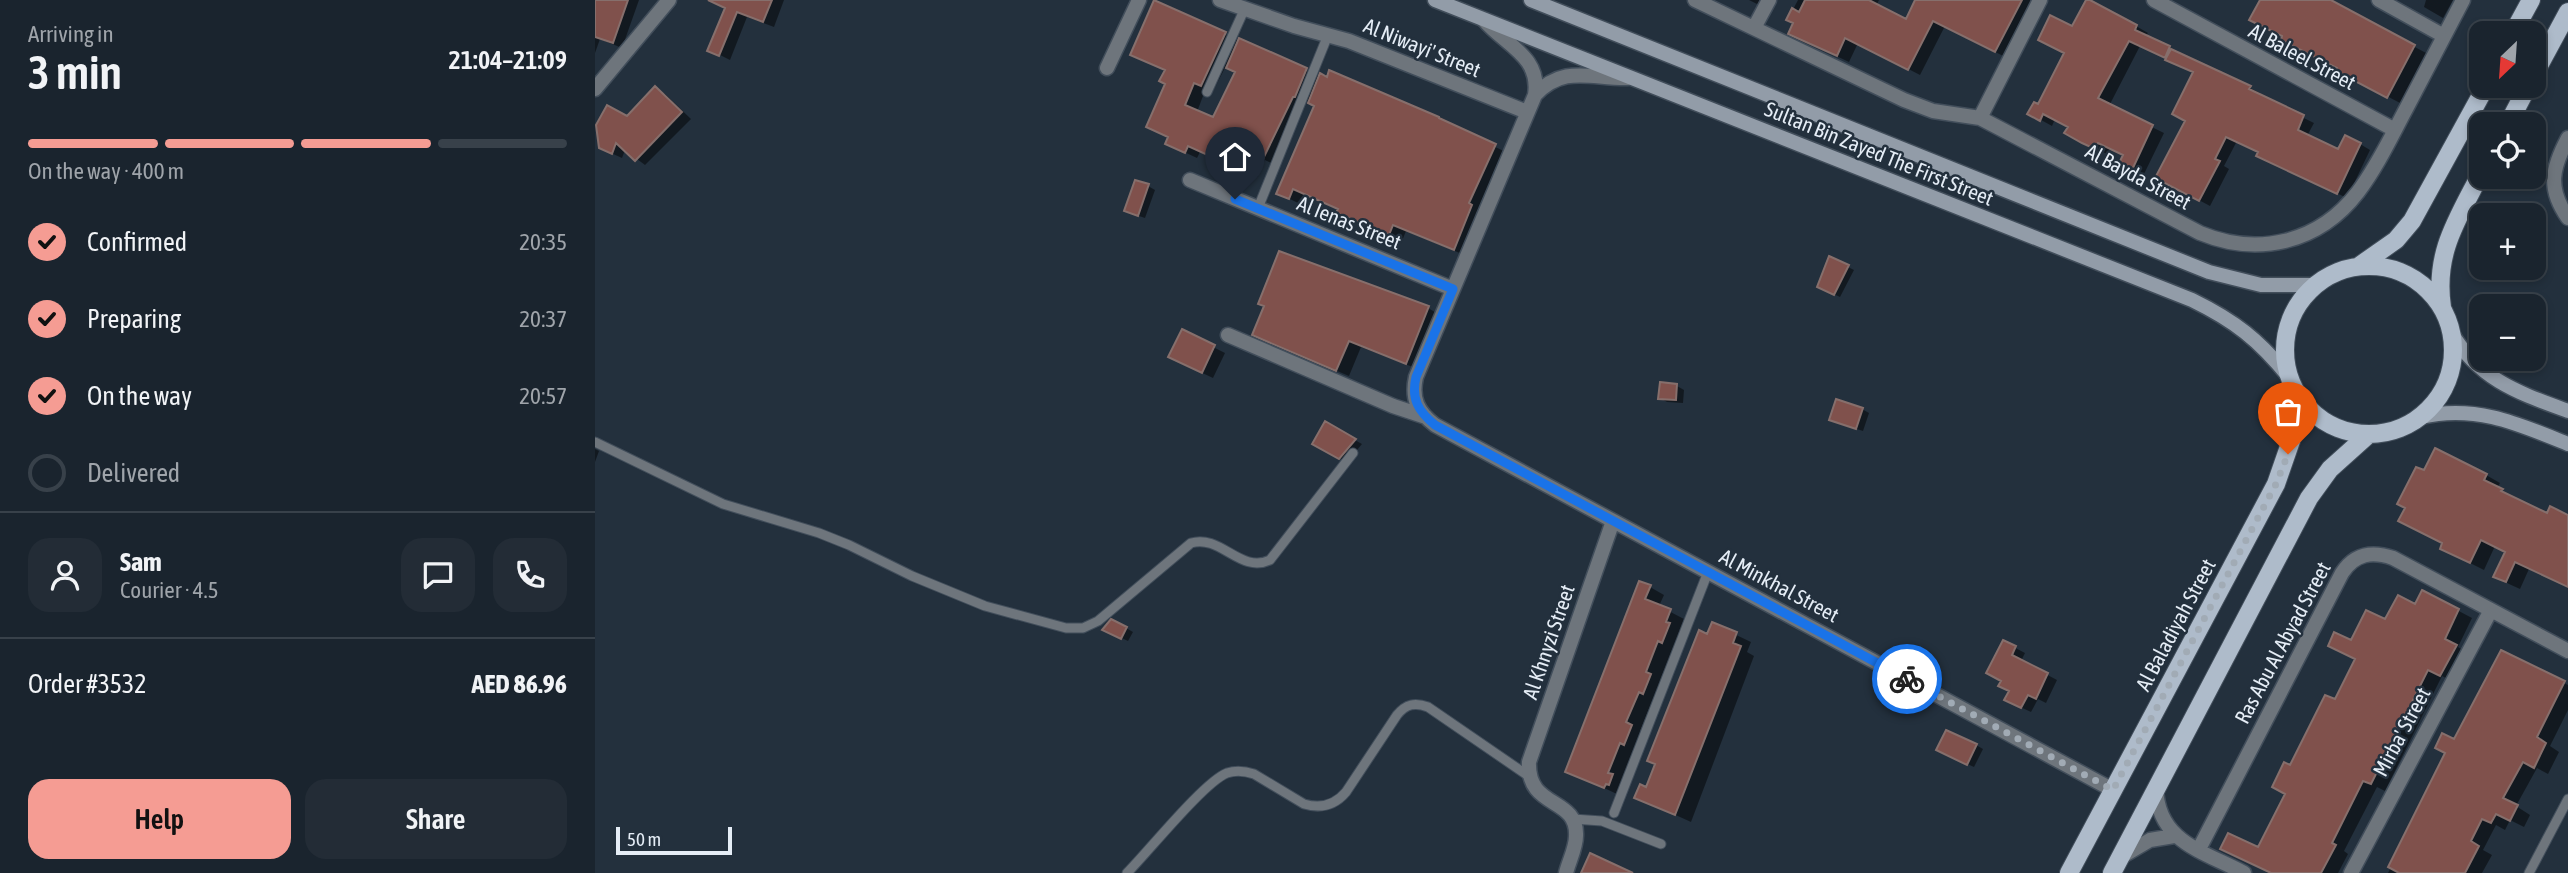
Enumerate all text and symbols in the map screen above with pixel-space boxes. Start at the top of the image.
street label: Al Niwayi' Street [1360,13,1484,81]
street label: Al Baleel Street [2245,18,2360,94]
text: Arriving in [28,21,114,47]
north arrow [2469,21,2546,98]
map controls [2469,21,2546,371]
text: 21:04–21:09 [449,45,567,75]
text: 3 min [28,46,122,99]
street label: Sultan Bin Zayed The First Street [1762,96,1997,210]
button: locate [2469,112,2546,189]
pin [1205,127,1265,199]
icon: home [1216,138,1254,176]
street label: Al Bayda Street [2082,138,2195,214]
text: On the way · 400 m [28,158,184,184]
street label: Al Ienas Street [1294,190,1405,254]
button: + [2469,203,2546,280]
icon: check [28,223,66,261]
text: Confirmed [87,227,187,257]
text: 20:35 [519,229,567,255]
button: − [2469,294,2546,371]
icon: check [28,300,66,338]
text: Preparing [87,304,181,334]
text: 20:37 [519,306,567,332]
icon: check [28,377,66,415]
text: On the way [87,381,192,411]
pin [2258,382,2318,454]
text: 20:57 [519,383,567,409]
icon: bag [2269,393,2307,431]
text: Delivered [87,458,180,488]
button: person [28,538,102,612]
button: chat [401,538,475,612]
button: phone [493,538,567,612]
street label: Al Minkhal Street [1716,544,1843,627]
text: Sam [120,547,162,577]
street label: Al Baladiyah Street [2130,554,2220,695]
street label: Ras Abu Al Abyad Street [2229,558,2335,727]
text: Courier · 4.5 [120,577,219,603]
street label: Al Khnyzi Street [1517,581,1579,702]
courier [1872,644,1942,714]
icon: bike [1888,660,1926,698]
text: Order #3532 [28,669,147,699]
text: AED 86.96 [472,669,567,699]
street label: Mirba' Street [2368,683,2435,780]
button: Help [28,779,291,859]
button: Share [305,779,567,859]
scale bar [616,824,731,856]
text: 50 m [627,828,661,850]

